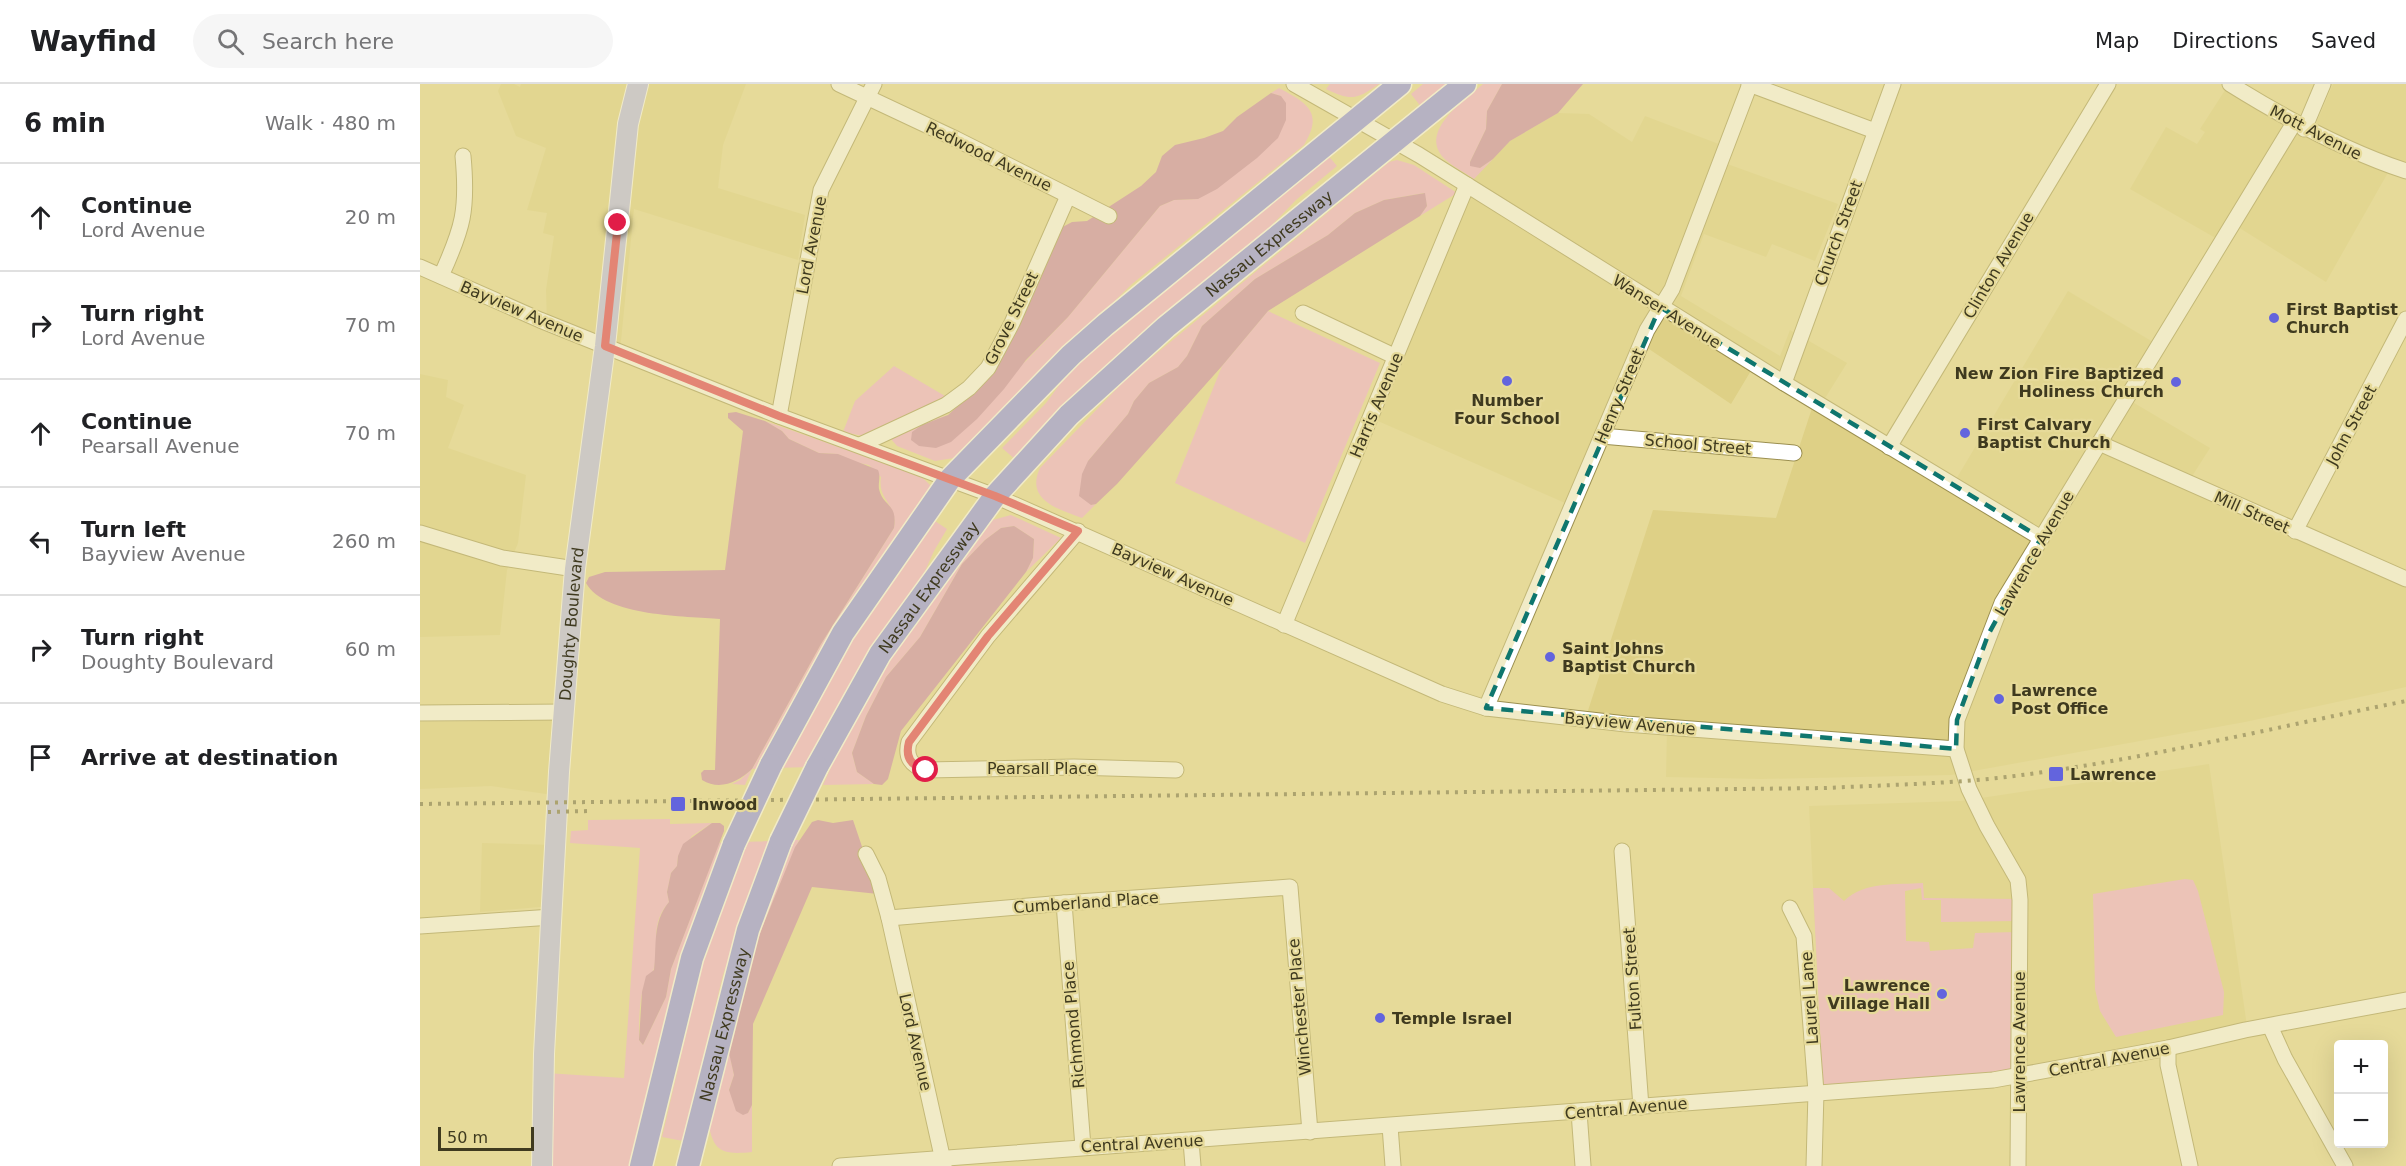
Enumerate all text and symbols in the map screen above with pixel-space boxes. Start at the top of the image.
search box [193,14,613,68]
text: Wayfind [30,25,157,58]
icon: search [214,25,247,58]
text: Search here [262,29,394,54]
text: Map [2095,29,2139,53]
text: Directions [2172,29,2278,53]
text: Saved [2311,29,2376,53]
street label: Mott Avenue [2267,101,2365,164]
text: 6 min [24,108,106,138]
text: Walk · 480 m [265,111,396,135]
street label: Redwood Avenue [923,118,1055,195]
street label: Church Street [1811,178,1866,288]
street label: Nassau Expressway [1202,186,1337,301]
text: Continue [81,193,192,218]
street label: Lord Avenue [793,194,830,296]
icon: ahead [24,201,57,234]
text: 20 m [345,205,396,229]
route end [604,209,630,235]
street label: Clinton Avenue [1959,209,2038,322]
text: Lord Avenue [81,218,205,242]
street label: Grove Street [981,268,1042,368]
street label: Wanser Avenue [1609,271,1724,352]
street label: Bayview Avenue [458,277,586,346]
place label: First Baptist Church [2286,300,2398,337]
text: Turn right [81,301,204,326]
icon: right [24,309,57,342]
marker: First Baptist Church [2267,311,2281,325]
text: 70 m [345,313,396,337]
text: Lord Avenue [81,326,205,350]
street label: Henry Street [1591,346,1648,447]
street label: Harris Avenue [1346,350,1407,460]
place label: New Zion Fire Baptized Holiness Church [1954,364,2164,401]
marker: Number Four School [1500,374,1514,388]
marker: New Zion Fire Baptized Holiness Church [2169,375,2183,389]
street label: John Street [2322,382,2381,470]
place label: Number Four School [1454,391,1560,428]
text: Continue [81,409,192,434]
place label: First Calvary Baptist Church [1977,415,2111,452]
icon: ahead [24,417,57,450]
text: 70 m [345,421,396,445]
marker: First Calvary Baptist Church [1958,426,1972,440]
street label: School Street [1644,430,1752,459]
text: Pearsall Avenue [81,434,240,458]
street label: Lawrence Avenue [1991,487,2078,619]
street label: Mill Street [2211,487,2293,538]
text: Turn left [81,517,186,542]
street label: Nassau Expressway [875,518,983,657]
icon: left [24,525,57,558]
text: 260 m [332,529,396,553]
street label: Bayview Avenue [1109,539,1237,610]
text: Bayview Avenue [81,542,246,566]
street label: Doughty Boulevard [556,546,588,702]
text: Turn right [81,625,204,650]
icon: right [24,633,57,666]
text: 60 m [345,637,396,661]
place label: Saint Johns Baptist Church [1562,639,1696,676]
text: Doughty Boulevard [81,650,274,674]
marker: Saint Johns Baptist Church [1543,650,1557,664]
place label: Lawrence Post Office [2011,681,2108,718]
marker: Lawrence Post Office [1992,692,2006,706]
street label: Bayview Avenue [1564,708,1696,739]
icon: arrive [24,741,57,774]
text: Arrive at destination [81,745,338,770]
route start [912,756,938,782]
street label: Pearsall Place [987,759,1097,778]
marker: Lawrence [2047,765,2065,783]
place label: Lawrence [2070,765,2156,784]
marker: Inwood [669,795,687,813]
place label: Inwood [692,795,758,814]
street label: Cumberland Place [1013,888,1159,917]
street label: Fulton Street [1619,927,1646,1031]
street label: Winchester Place [1284,938,1315,1076]
street label: Nassau Expressway [696,946,753,1104]
street label: Laurel Lane [1797,951,1822,1045]
street label: Richmond Place [1058,960,1089,1089]
street label: Lawrence Avenue [2010,971,2029,1113]
place label: Lawrence Village Hall [1828,976,1930,1013]
marker: Lawrence Village Hall [1935,987,1949,1001]
street label: Lord Avenue [895,992,936,1093]
place label: Temple Israel [1392,1009,1512,1028]
marker: Temple Israel [1373,1011,1387,1025]
street label: Central Avenue [2047,1038,2171,1081]
map controls [2334,1040,2388,1148]
button: + [2334,1040,2388,1094]
street label: Central Avenue [1564,1094,1688,1123]
button: − [2334,1094,2388,1148]
scale bar [438,1124,534,1152]
text: 50 m [447,1128,488,1147]
street label: Central Avenue [1080,1131,1204,1156]

